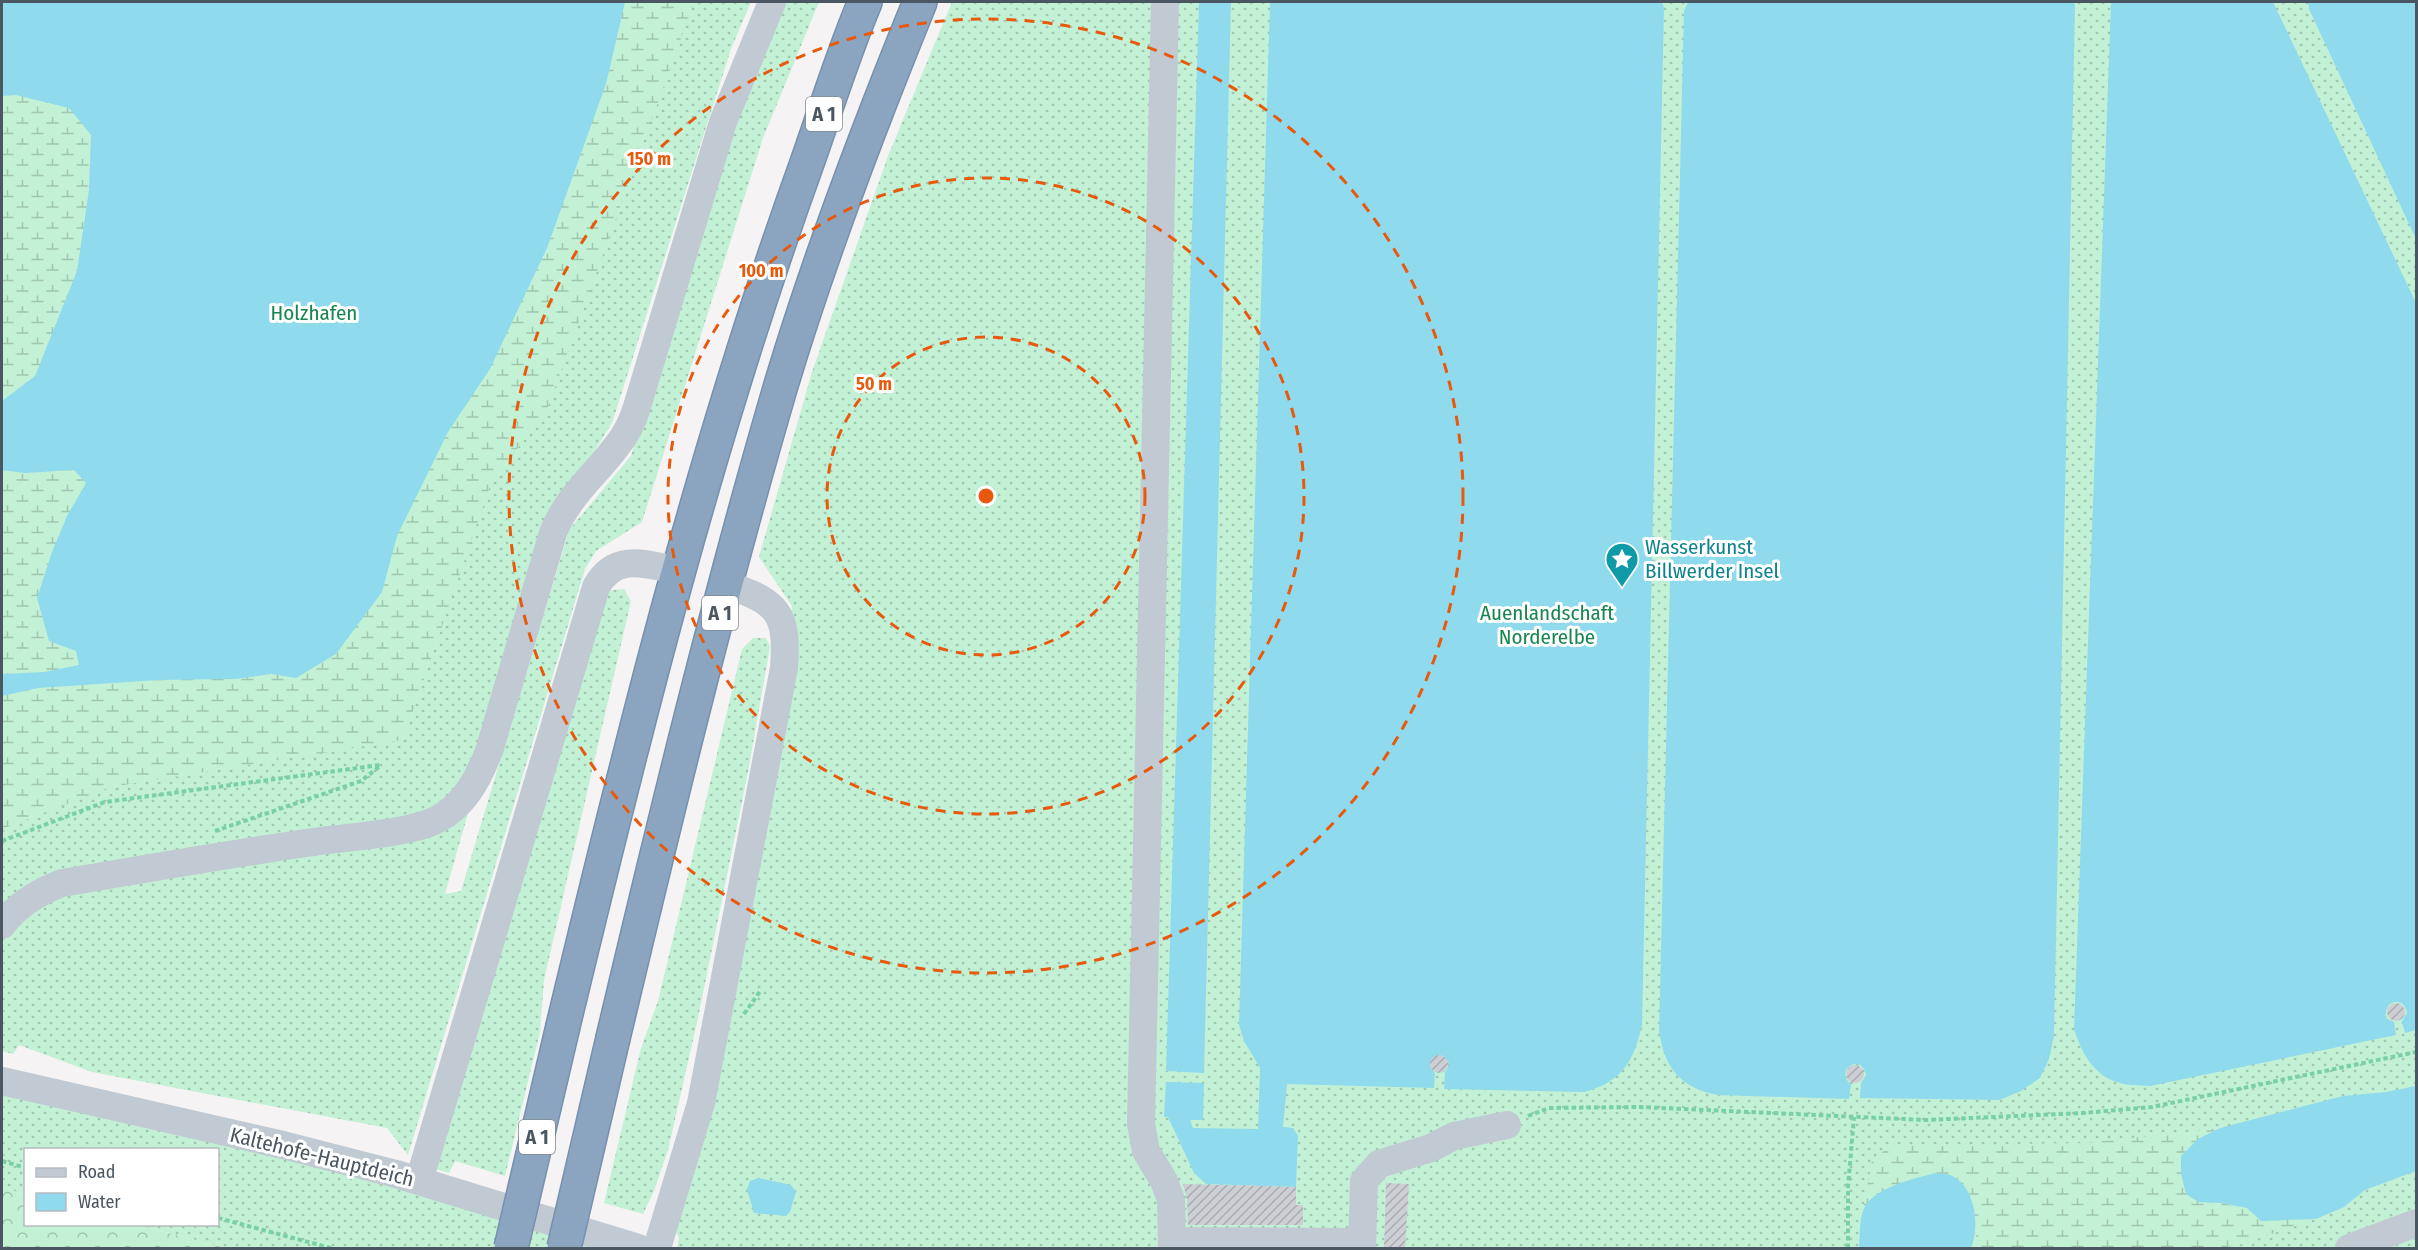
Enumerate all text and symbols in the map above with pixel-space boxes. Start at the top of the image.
road number: A 1 [806,97,842,131]
text: 150 m [627,148,671,170]
text: 100 m [739,260,783,282]
park label: Holzhafen [271,300,357,326]
text: 50 m [856,373,892,395]
centre of rings [976,486,996,506]
place label: Wasserkunst Billwerder Insel [1645,534,1780,584]
place icon: Wasserkunst Billwerder Insel [1604,541,1640,588]
road number: A 1 [702,596,738,630]
park label: Auenlandschaft Norderelbe [1480,600,1614,650]
road number: A 1 [519,1120,555,1154]
street label: Kaltehofe-Hauptdeich [227,1122,417,1192]
legend [24,1148,219,1226]
text: Road [78,1161,115,1183]
text: Water [78,1191,121,1213]

